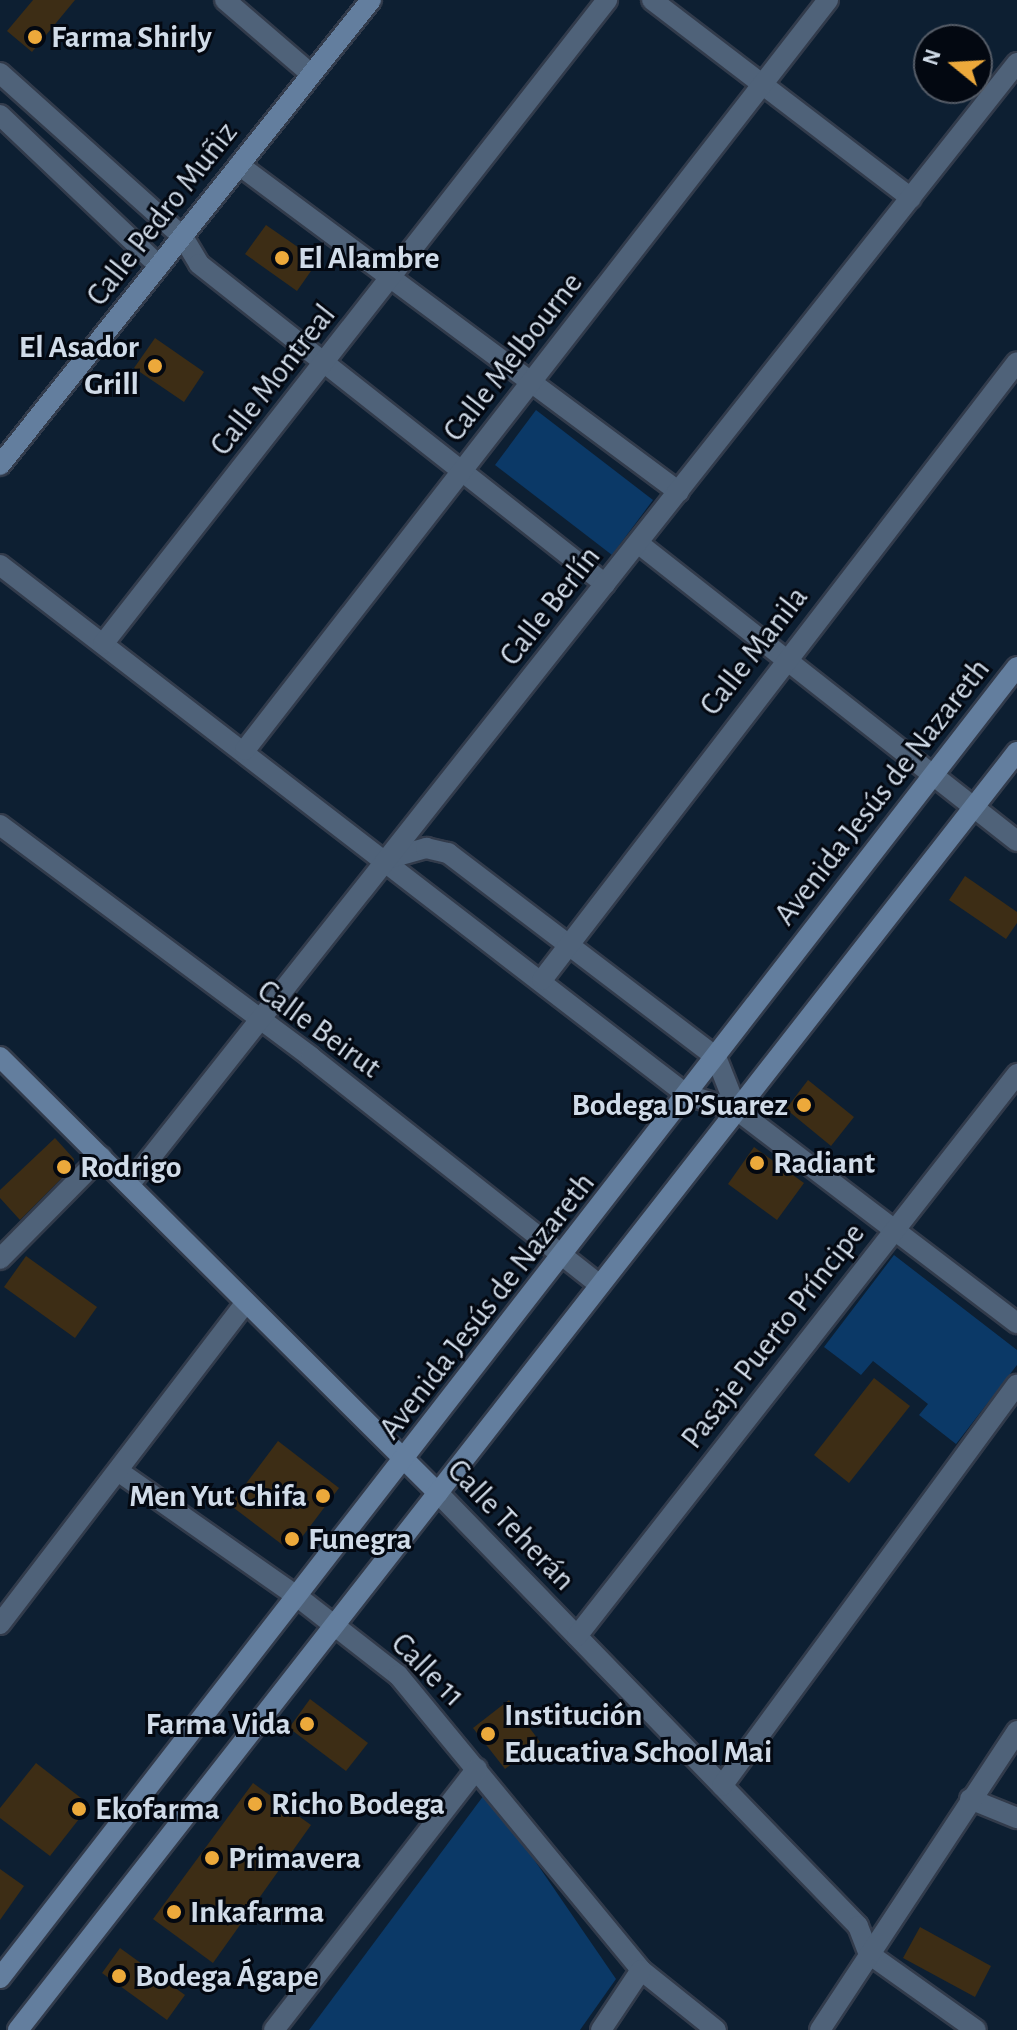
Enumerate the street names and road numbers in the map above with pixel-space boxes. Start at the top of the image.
street label: Calle Pedro Muñiz [78,114,246,314]
street label: Calle Melbourne [435,265,591,449]
street label: Calle Montreal [202,297,344,463]
street label: Calle Berlín [491,538,609,674]
street label: Calle Manila [692,579,816,723]
street label: Avenida Jesús de Nazareth [766,651,998,933]
street label: Calle Beirut [250,971,388,1087]
street label: Avenida Jesús de Nazareth [371,1165,603,1447]
street label: Pasaje Puerto Príncipe [673,1215,873,1457]
street label: Calle Teherán [439,1451,583,1599]
street label: Calle 11 [383,1625,473,1715]

